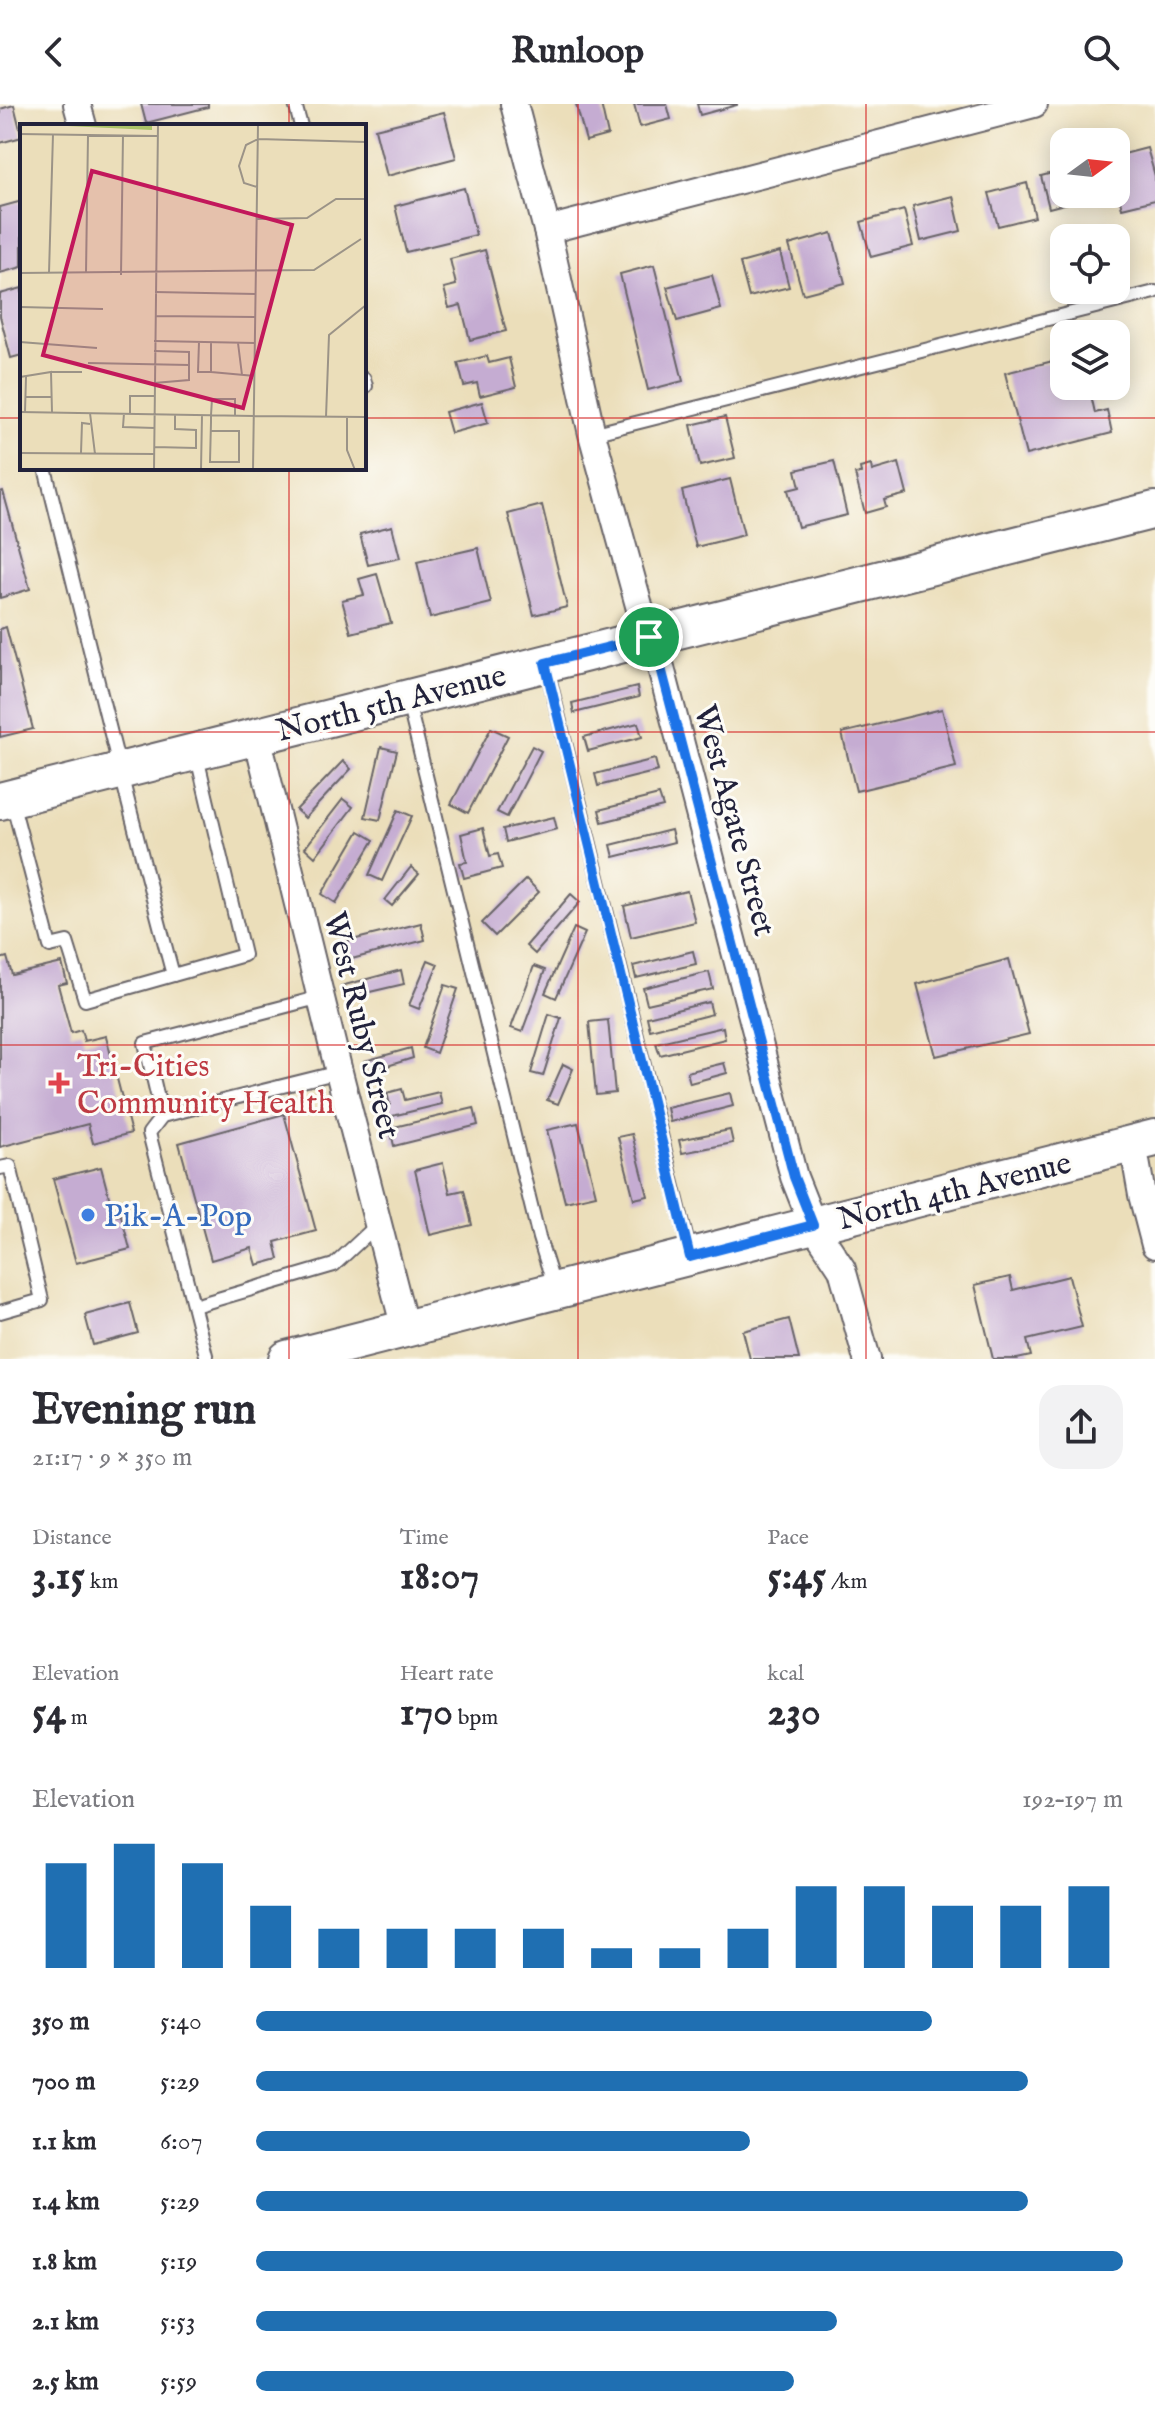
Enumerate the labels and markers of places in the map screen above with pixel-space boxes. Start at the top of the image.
pin [615,603,683,671]
place label: Tri-Cities Community Health [77,1047,335,1125]
marker: Tri-Cities Community Health [48,1072,70,1094]
place label: Pik-A-Pop [104,1197,252,1238]
marker: Pik-A-Pop [79,1206,97,1224]

